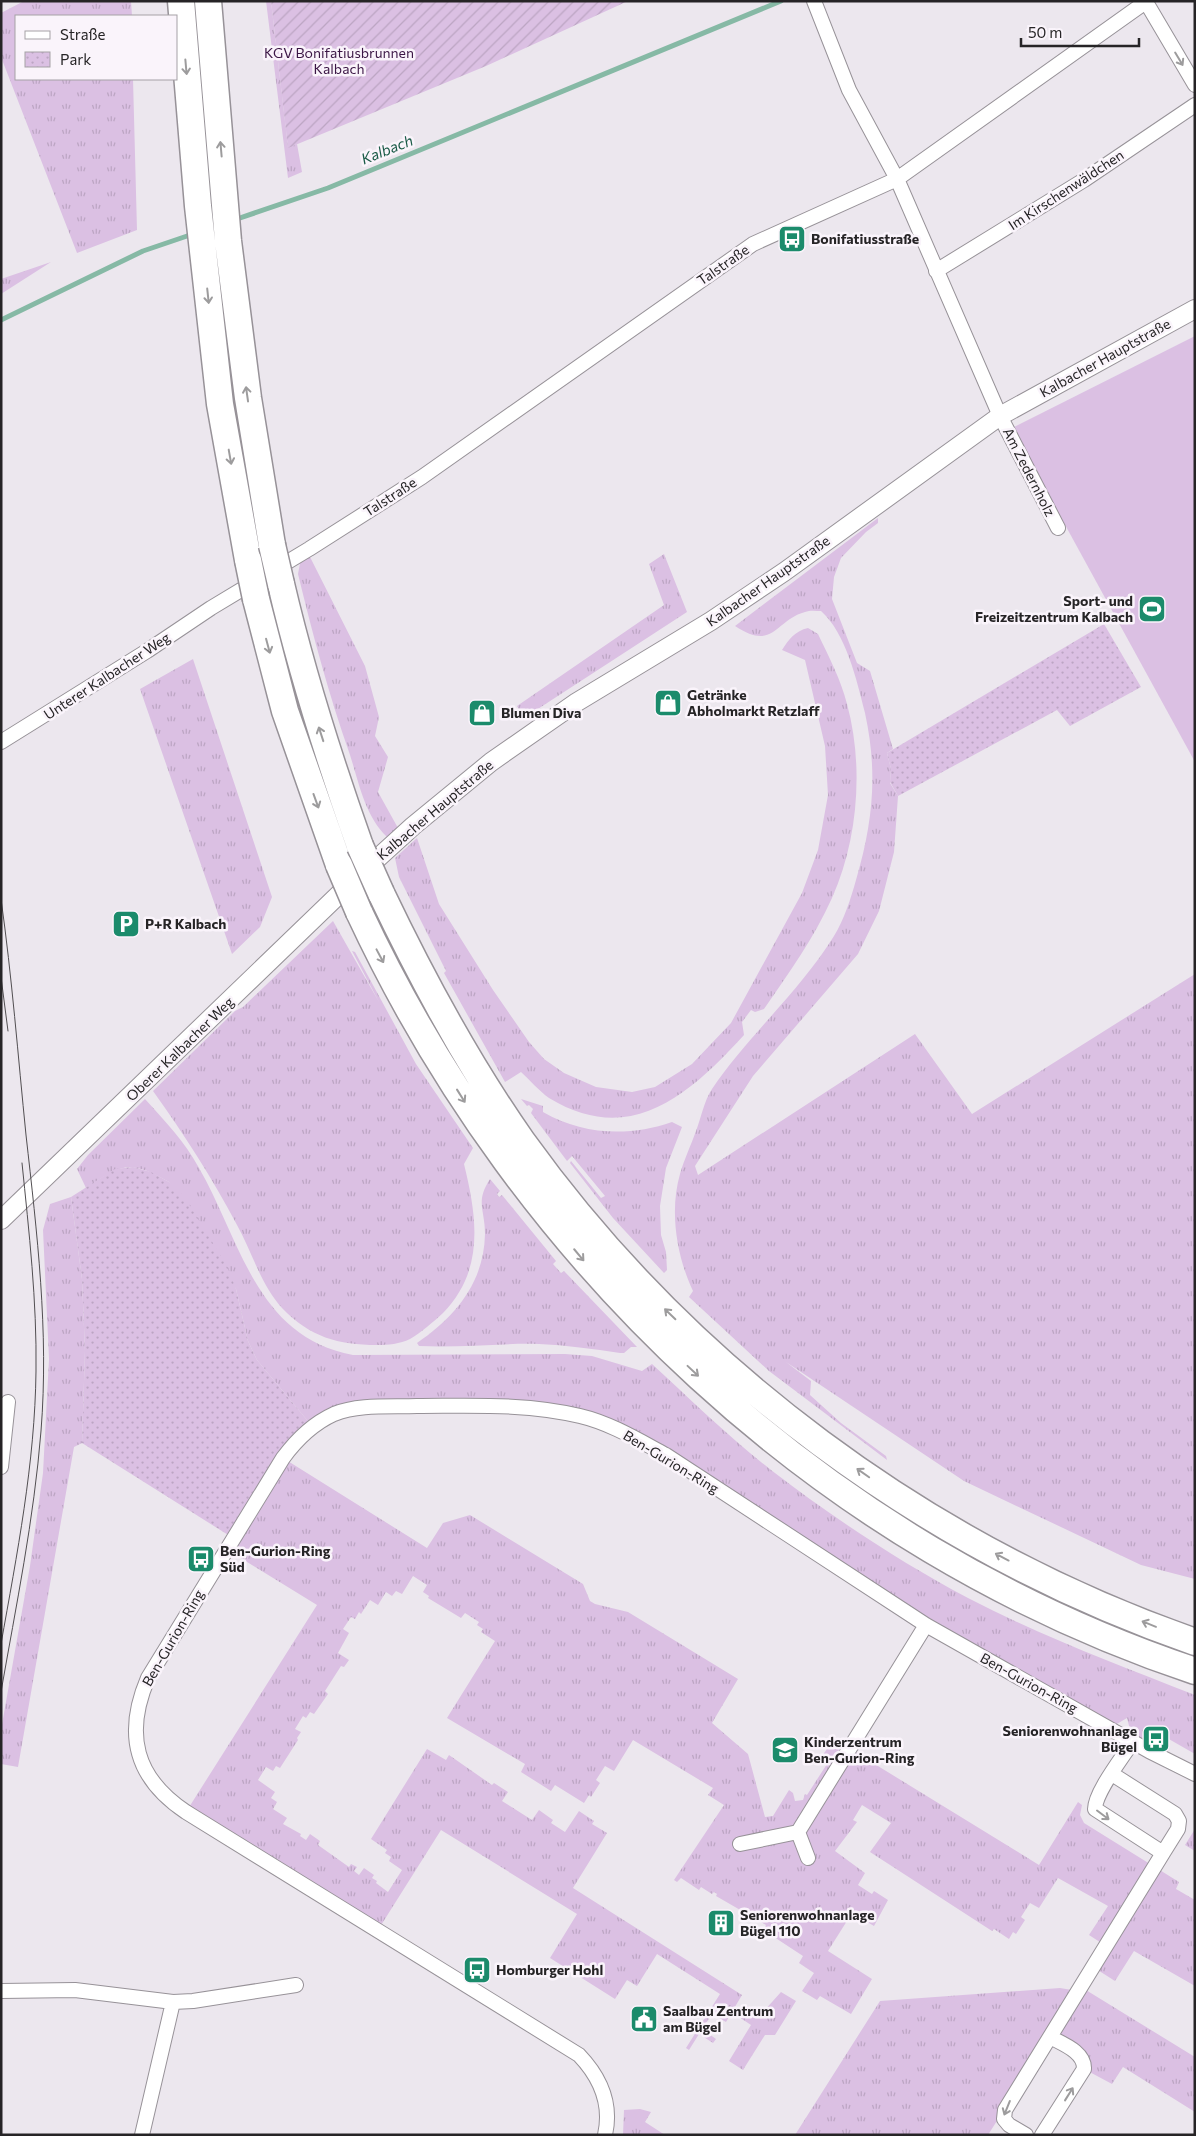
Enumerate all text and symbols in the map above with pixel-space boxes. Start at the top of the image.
legend [15,15,178,80]
scale bar [1021,15,1138,47]
text: 50 m [1028,23,1062,41]
text: Straße [60,25,106,43]
park label: KGV Bonifatiusbrunnen Kalbach [264,44,414,77]
text: Park [60,50,91,68]
one-way arrow [1175,51,1185,65]
one-way arrow [181,59,191,75]
water label: Kalbach [358,131,415,168]
one-way arrow [216,142,225,158]
street label: Im Kirschenwäldchen [1005,146,1127,233]
bus stop icon: Bonifatiusstraße [777,224,807,254]
place label: Bonifatiusstraße [811,230,919,247]
street label: Talstraße [694,241,752,289]
one-way arrow [204,287,213,303]
street label: Kalbacher Hauptstraße [1036,315,1173,401]
one-way arrow [242,386,252,402]
street label: Am Zedernholz [1000,425,1059,519]
one-way arrow [225,448,235,464]
street label: Talstraße [360,473,419,520]
street label: Kalbacher Hauptstraße [703,532,833,630]
place label: Sport- und Freizeitzentrum Kalbach [975,592,1133,625]
sports icon: Sport- und Freizeitzentrum Kalbach [1137,594,1167,624]
street label: Unterer Kalbacher Weg [40,628,173,723]
one-way arrow [264,638,273,654]
place label: Getränke Abholmarkt Retzlaff [687,686,820,719]
shop icon: Getränke Abholmarkt Retzlaff [653,688,683,718]
shop icon: Blumen Diva [467,698,497,728]
place label: Blumen Diva [501,704,581,721]
one-way arrow [315,726,325,742]
street label: Kalbacher Hauptstraße [373,756,496,863]
one-way arrow [312,793,321,809]
parking icon: P+R Kalbach [111,909,141,939]
place label: P+R Kalbach [145,915,226,932]
one-way arrow [375,948,385,963]
street label: Oberer Kalbacher Weg [122,993,237,1104]
one-way arrow [457,1089,467,1103]
one-way arrow [573,1248,585,1261]
one-way arrow [664,1308,677,1320]
one-way arrow [686,1365,699,1377]
street label: Ben-Gurion-Ring [620,1426,722,1497]
one-way arrow [856,1468,870,1478]
place label: Ben-Gurion-Ring Süd [220,1542,331,1575]
bus stop icon: Ben-Gurion-Ring Süd [186,1544,216,1574]
one-way arrow [994,1552,1009,1562]
street label: Ben-Gurion-Ring [138,1586,207,1689]
one-way arrow [1142,1619,1158,1628]
street label: Ben-Gurion-Ring [978,1649,1081,1717]
place label: Seniorenwohnanlage Bügel [1003,1722,1137,1755]
bus stop icon: Seniorenwohnanlage Bügel [1141,1724,1171,1754]
place label: Kinderzentrum Ben-Gurion-Ring [804,1733,915,1766]
school or university icon: Kinderzentrum Ben-Gurion-Ring [770,1735,800,1765]
one-way arrow [1096,1809,1109,1820]
place label: Seniorenwohnanlage Bügel 110 [740,1906,875,1939]
building icon: Seniorenwohnanlage Bügel 110 [706,1908,736,1938]
bus stop icon: Homburger Hohl [462,1955,492,1985]
place label: Homburger Hohl [496,1961,603,1978]
place label: Saalbau Zentrum am Bügel [663,2002,773,2035]
public building icon: Saalbau Zentrum am Bügel [629,2004,659,2034]
one-way arrow [1064,2088,1074,2102]
one-way arrow [1002,2100,1012,2115]

